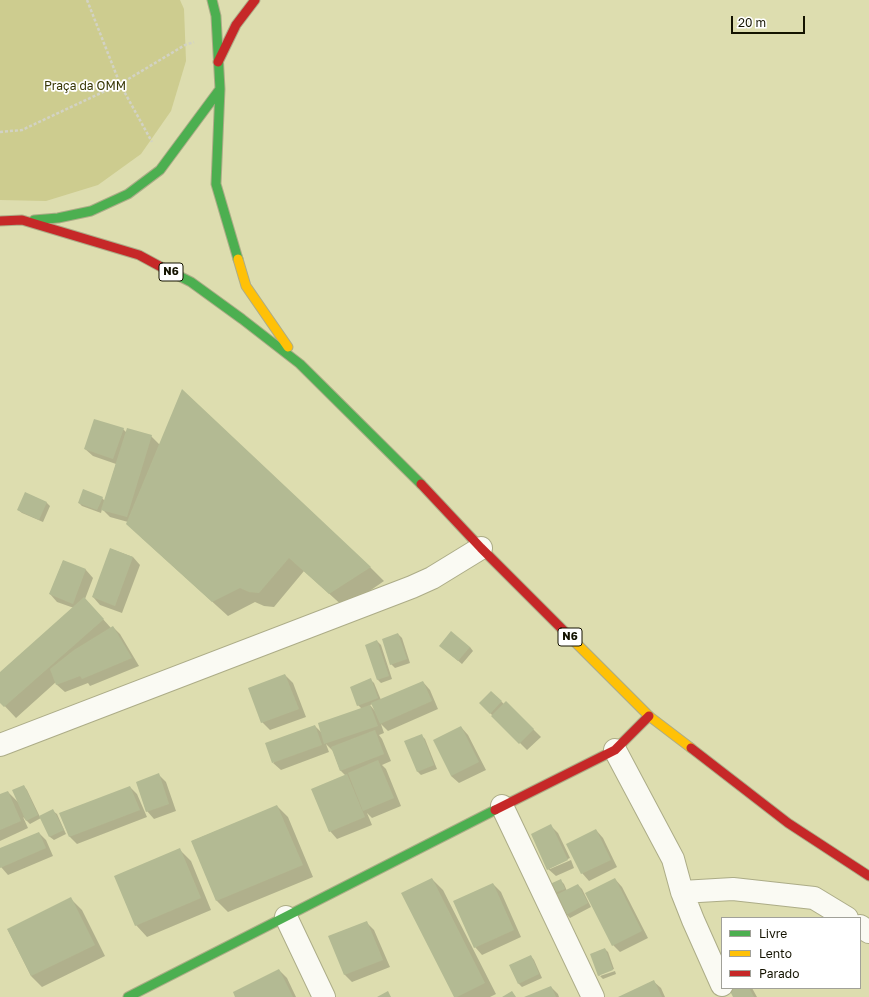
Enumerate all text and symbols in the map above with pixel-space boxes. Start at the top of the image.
scale bar [733,8,807,34]
text: 20 m [738,15,766,30]
park label: Praça da OMM [44,79,126,93]
road number: N6 [159,263,183,281]
road number: N6 [558,628,582,646]
legend [721,917,861,989]
text: Livre [759,926,787,941]
text: Lento [759,946,792,961]
text: Parado [759,966,799,981]

